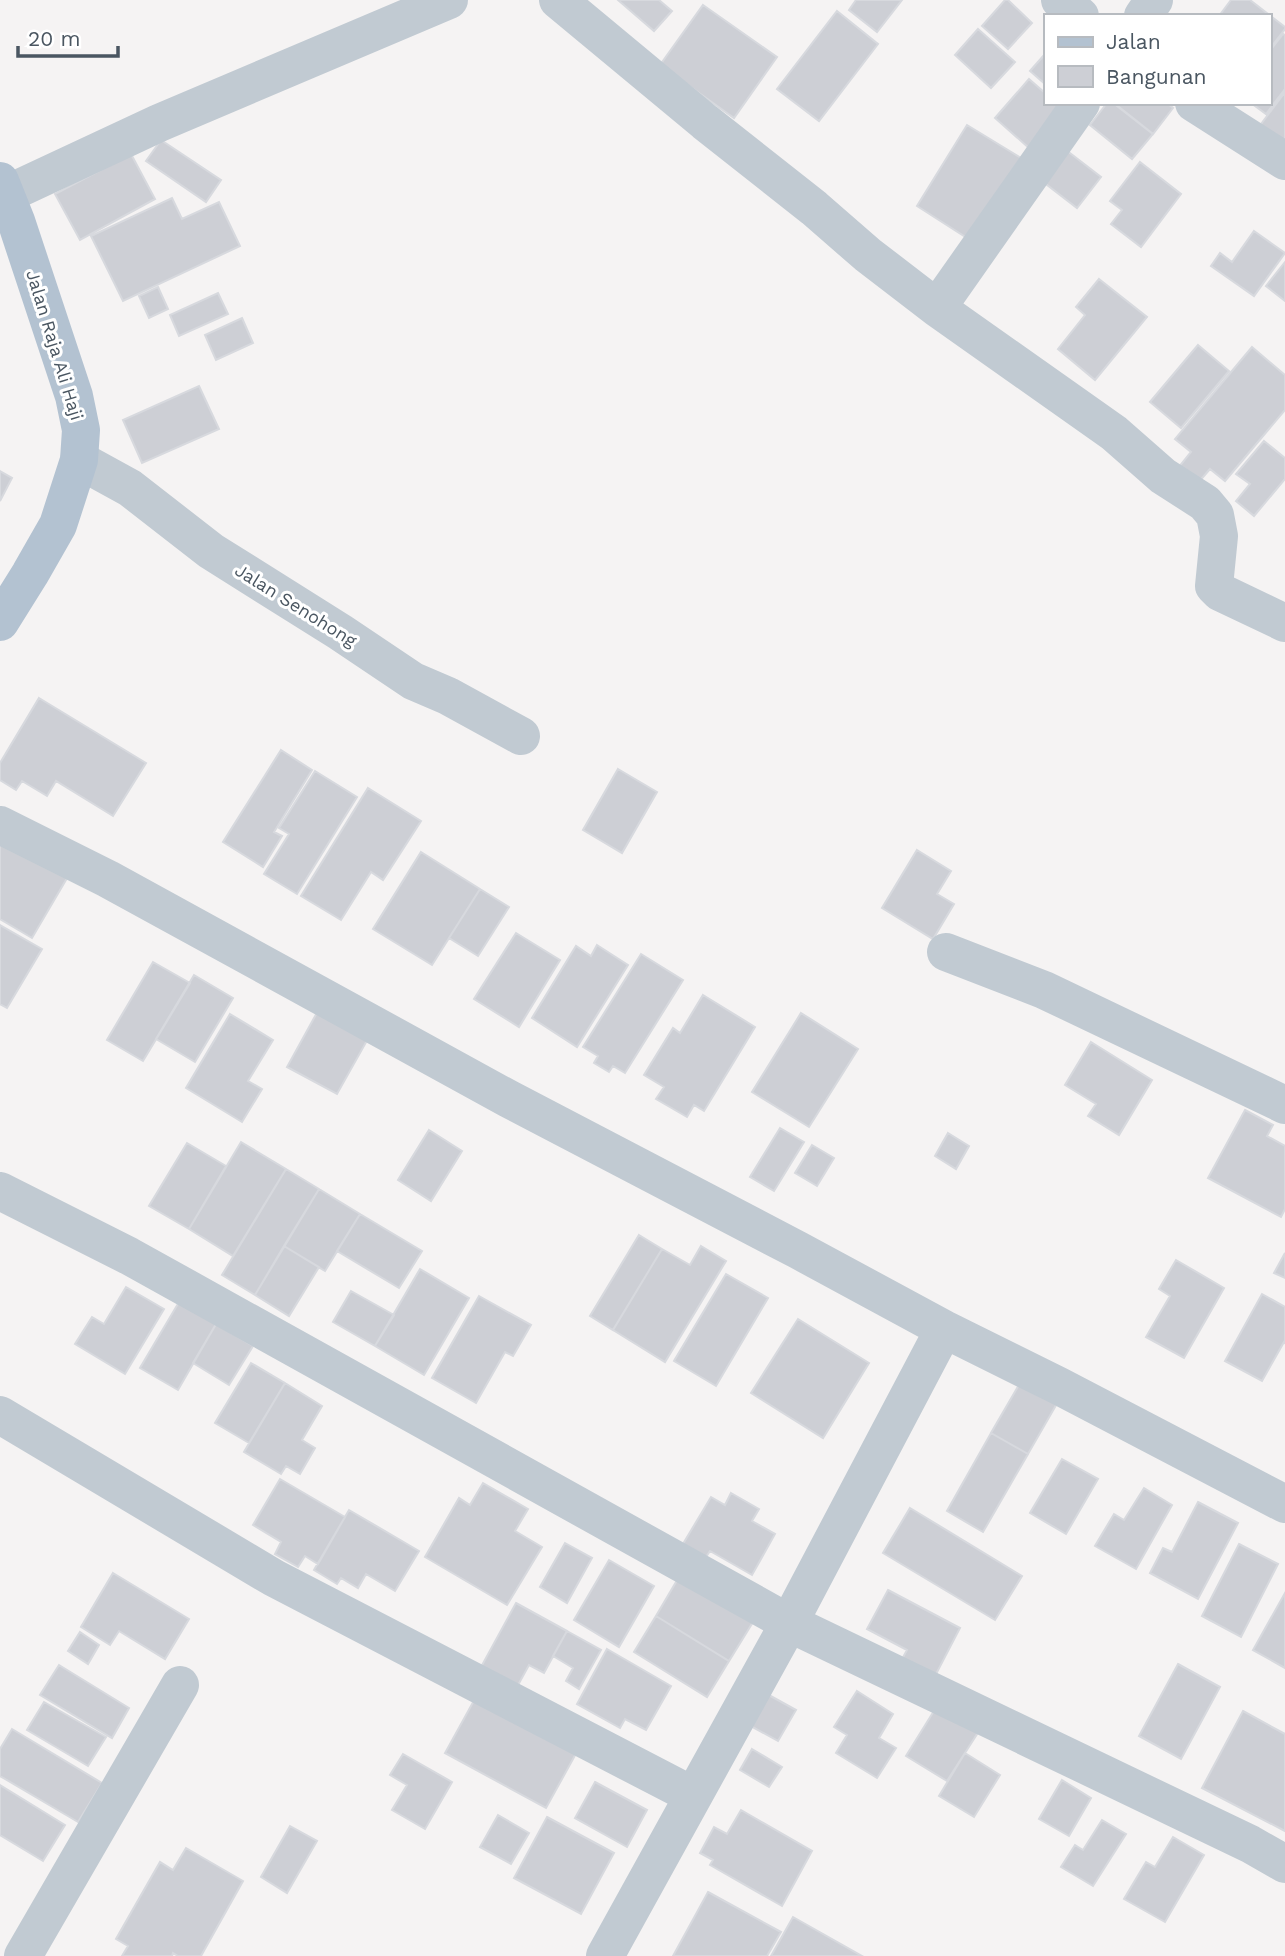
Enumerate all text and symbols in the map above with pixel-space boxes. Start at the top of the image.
scale bar [18,14,117,58]
legend [1044,14,1271,105]
text: 20 m [28,26,80,51]
text: Jalan [1106,29,1161,54]
text: Bangunan [1106,64,1207,89]
street label: Jalan Raja Ali Haji [22,267,88,423]
street label: Jalan Senohong [231,559,361,651]

